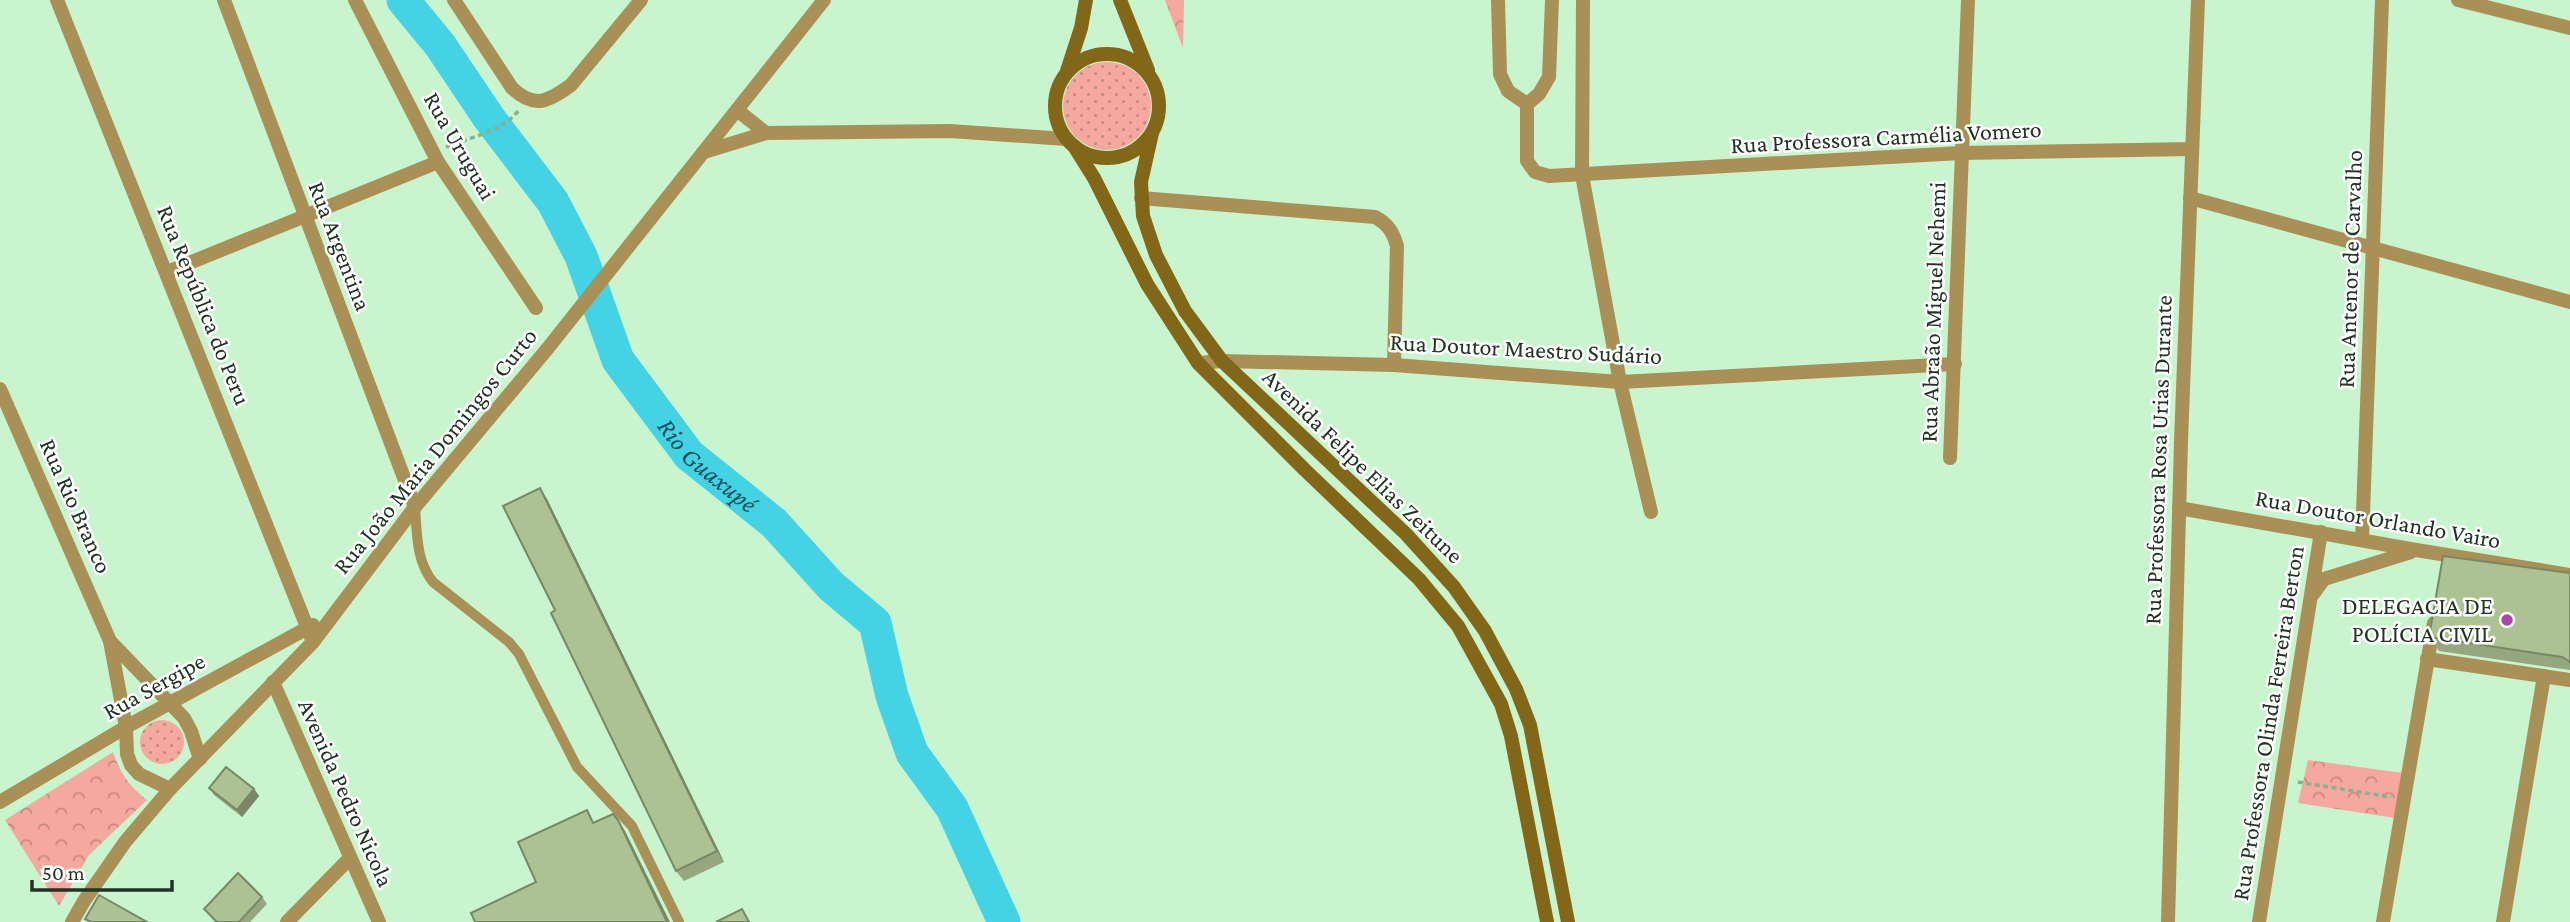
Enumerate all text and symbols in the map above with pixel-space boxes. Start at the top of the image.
street label: Rua Uruguai [419,87,502,204]
street label: Rua Professora Carmélia Vomero [1730,115,2042,158]
street label: Rua Antenor de Carvalho [2332,149,2367,389]
street label: Rua Argentina [303,177,377,314]
street label: Rua Abraão Miguel Nehemi [1914,181,1951,443]
street label: Rua República do Peru [152,201,257,409]
street label: Rua Professora Rosa Urias Durante [2138,295,2177,625]
street label: Rua João Maria Domingos Curto [327,323,542,579]
street label: Rua Doutor Maestro Sudário [1389,328,1663,369]
street label: Avenida Felipe Elias Zeitune [1258,363,1469,568]
water label: Rio Guaxupé [652,413,764,520]
street label: Rua Rio Branco [35,434,118,577]
street label: Rua Doutor Orlando Vairo [2253,484,2503,553]
street label: Rua Professora Olinda Ferreira Berton [2226,544,2309,902]
place label: DELEGACIA DE POLÍCIA CIVIL [2342,592,2493,647]
marker: DELEGACIA DE POLÍCIA CIVIL [2499,612,2515,628]
street label: Rua Sergipe [98,647,209,725]
street label: Avenida Pedro Nicola [293,695,400,891]
scale bar [32,848,172,892]
text: 50 m [42,861,85,885]

